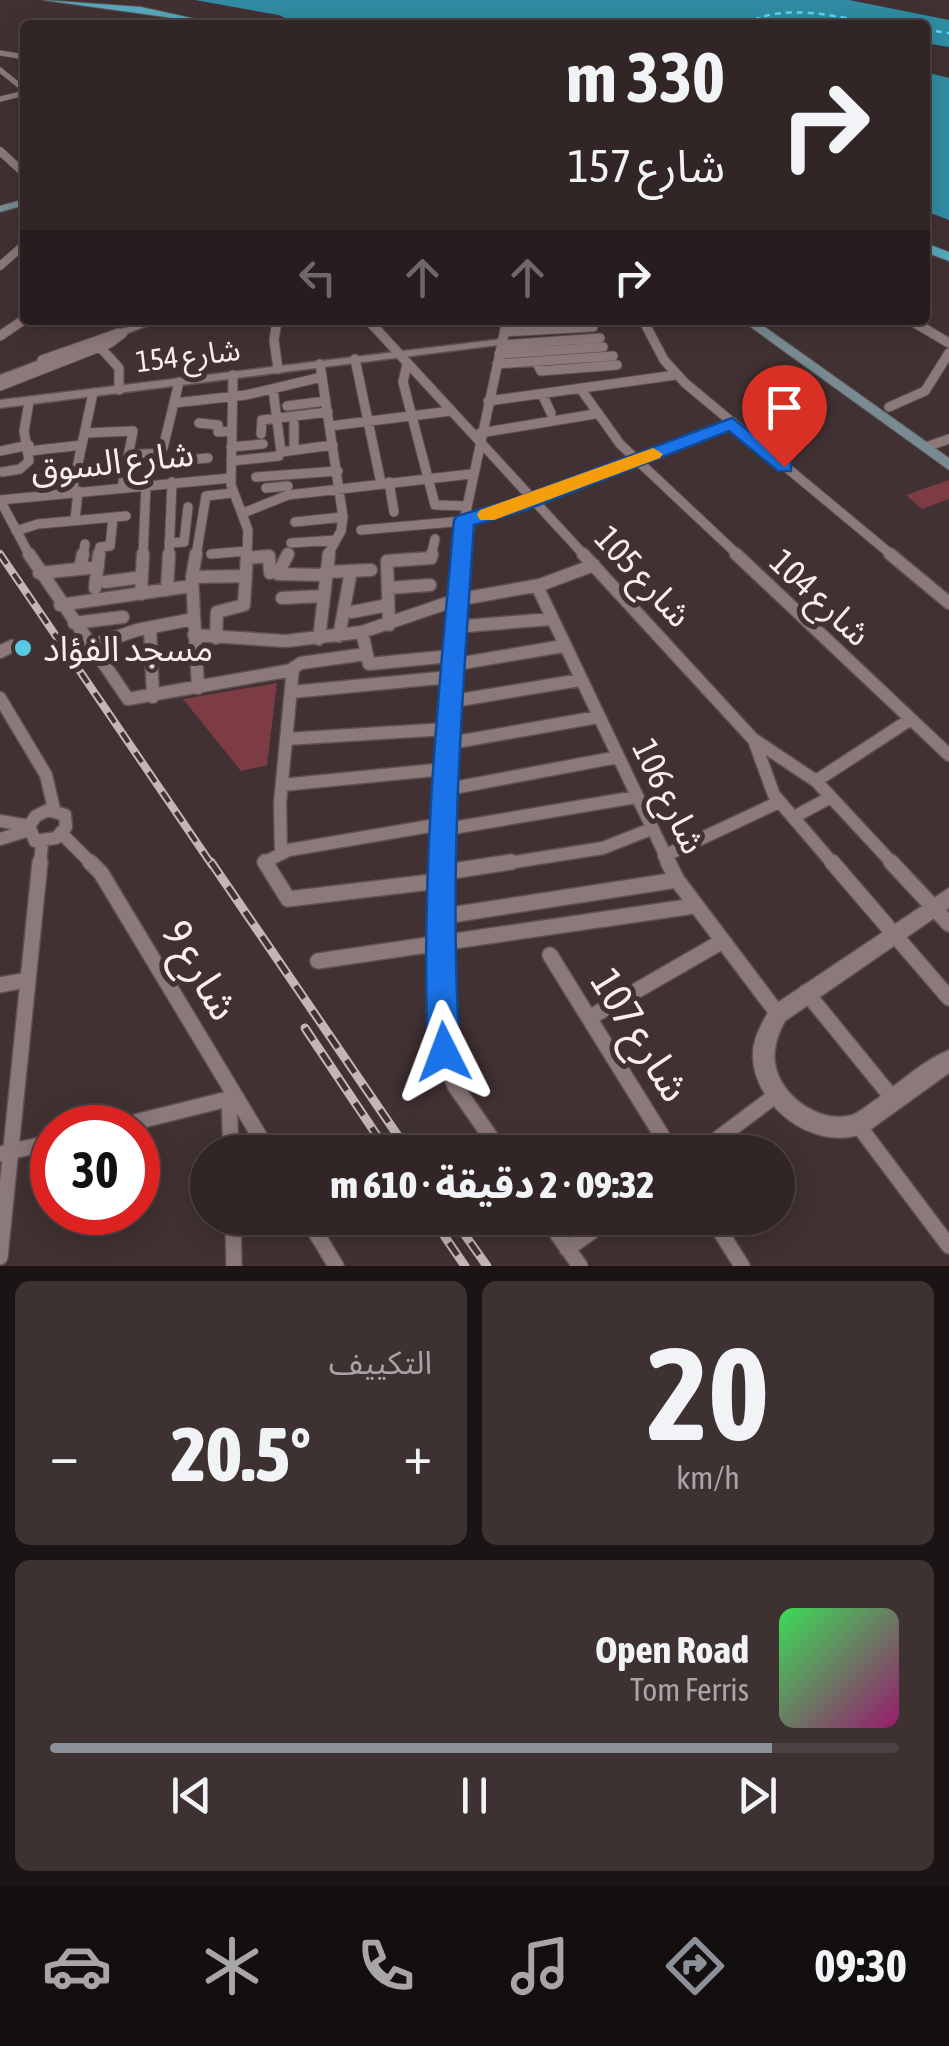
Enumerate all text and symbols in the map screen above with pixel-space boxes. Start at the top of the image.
text: 330 m [566,37,725,117]
icon: right [760,60,890,190]
text: شارع 157 [568,140,725,192]
icon: left [290,250,345,305]
icon: ahead [395,250,450,305]
icon: ahead [500,250,555,305]
icon: right [605,250,660,305]
street label: شارع 154 [134,332,243,384]
pin [742,365,827,468]
icon: arrive [757,380,812,435]
street label: شارع السوق [28,433,196,496]
street label: شارع 105 [583,518,700,639]
street label: شارع 104 [758,541,879,658]
place label: مسجد الفؤاد [43,628,213,669]
marker: مسجد الفؤاد [12,637,34,659]
street label: شارع 106 [619,732,715,863]
street label: شارع 9 [146,912,249,1033]
street label: شارع 107 [575,960,700,1114]
position arrow [392,1000,496,1104]
speed limit sign: 30 [30,1105,160,1235]
text: 09:32 · 2 دقيقة · 610 m [331,1163,654,1206]
text: 20 [647,1319,769,1468]
text: التكييف [329,1344,432,1381]
text: 20.5° [171,1411,311,1497]
text: − [50,1423,79,1486]
text: + [403,1423,432,1486]
text: km/h [676,1459,740,1496]
text: Open Road [595,1628,749,1671]
text: Tom Ferris [630,1671,749,1708]
icon: previous [164,1768,219,1823]
icon: pause [447,1768,502,1823]
icon: next [730,1768,785,1823]
icon: car [42,1931,112,2001]
icon: climate [197,1931,267,2001]
icon: phone [351,1931,421,2001]
icon: music [505,1931,575,2001]
icon: directions [660,1931,730,2001]
text: 09:30 [814,1940,907,1992]

